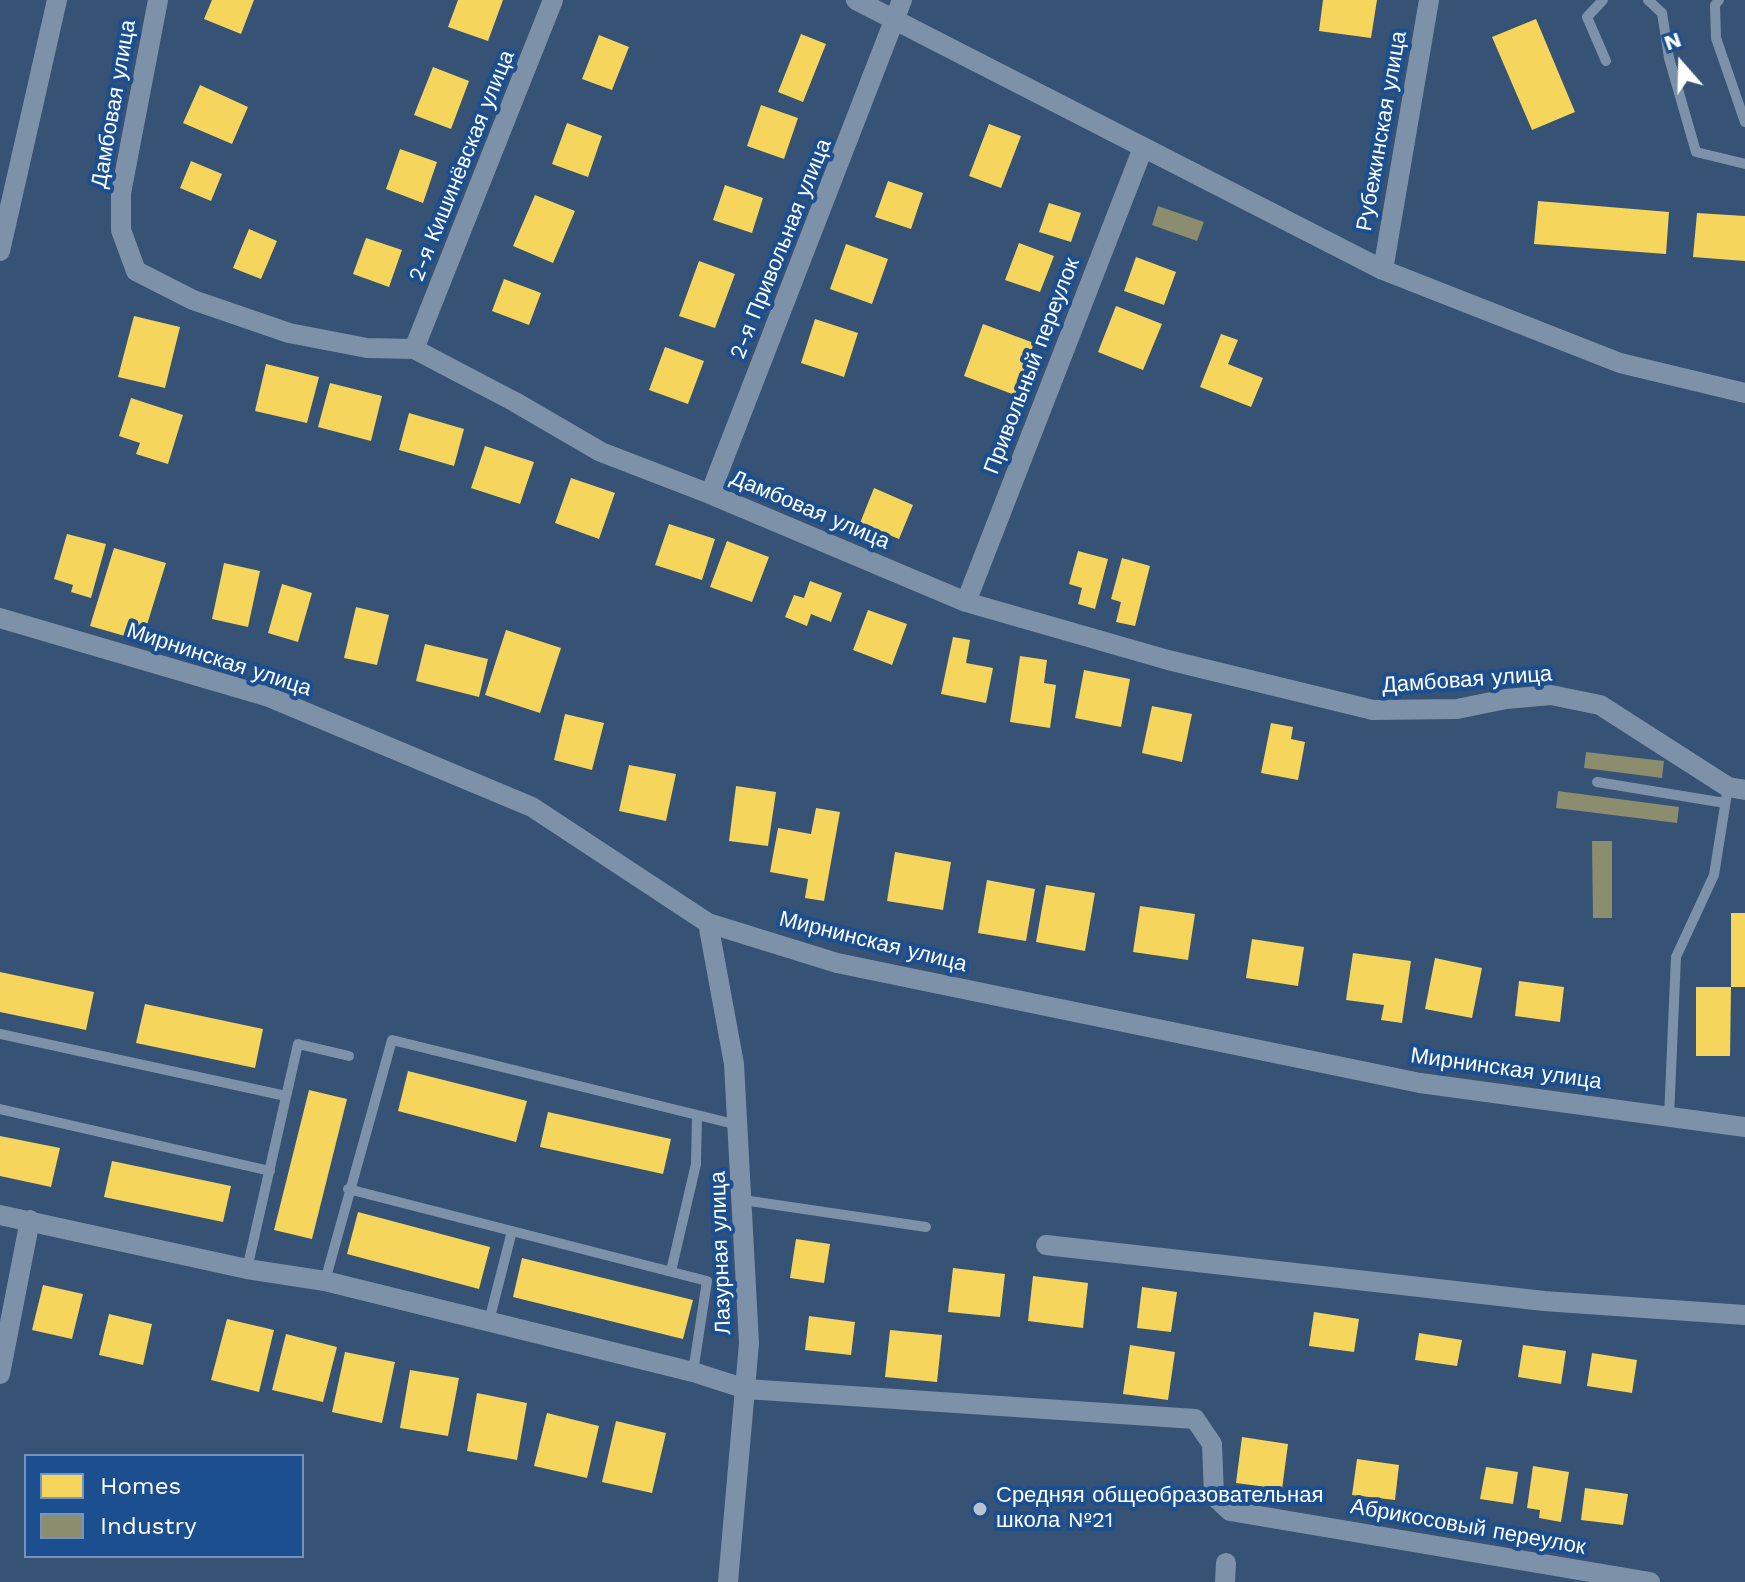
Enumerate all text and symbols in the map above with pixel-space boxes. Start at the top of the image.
street label: Дамбовая улица [86,18,142,190]
north arrow [1641,24,1721,104]
text: N [1661,26,1685,56]
street label: Рубежинская улица [1351,29,1413,233]
street label: 2-я Кишинёвская улица [403,46,521,286]
street label: 2-я Привольная улица [725,135,837,363]
street label: Привольный переулок [979,254,1085,478]
street label: Дамбовая улица [726,465,894,555]
street label: Мирнинская улица [123,618,315,702]
street label: Дамбовая улица [1381,661,1553,699]
street label: Мирнинская улица [776,906,970,978]
street label: Мирнинская улица [1409,1043,1603,1095]
street label: Лазурная улица [705,1171,737,1335]
legend [24,1454,304,1558]
text: Homes [100,1472,181,1500]
place label: Средняя общеобразовательная школа №21 [996,1483,1323,1534]
street label: Абрикосовый переулок [1348,1493,1588,1561]
marker: Средняя общеобразовательная школа №21 [971,1500,989,1518]
text: Industry [100,1512,197,1540]

